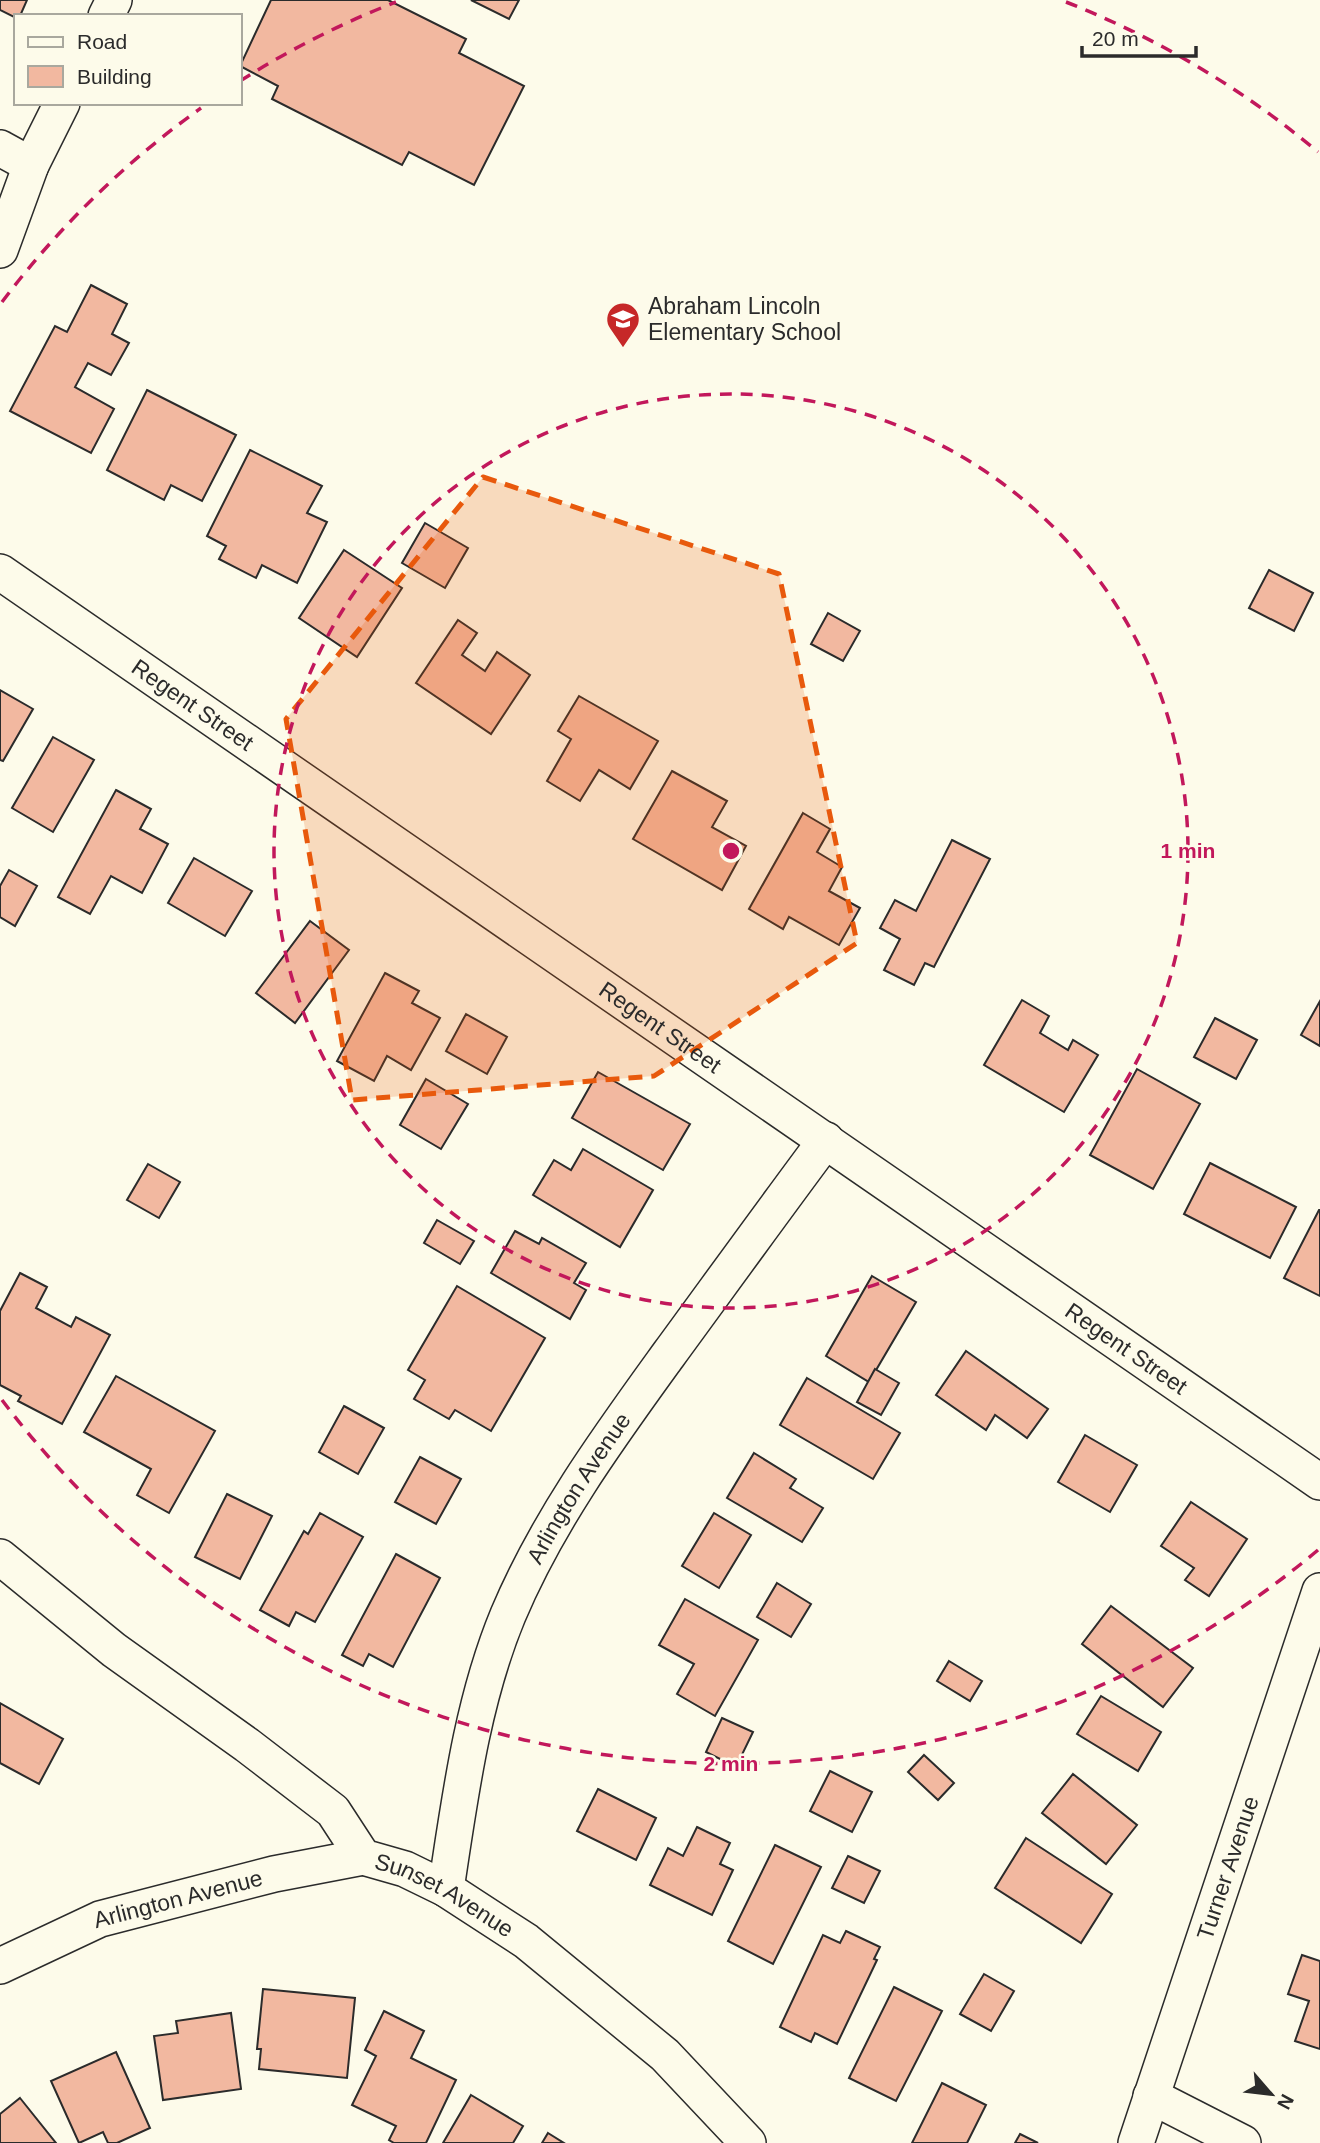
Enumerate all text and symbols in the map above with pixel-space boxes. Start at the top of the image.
legend [14,14,242,105]
scale bar [1082,14,1196,58]
text: 20 m [1092,27,1139,50]
text: Road [77,30,127,53]
text: Building [77,65,152,88]
place label: Abraham Lincoln Elementary School [648,293,841,345]
school or university icon: Abraham Lincoln Elementary School [604,300,642,349]
street label: Regent Street [127,654,259,756]
centre of rings [719,839,743,863]
text: 1 min [1161,839,1215,862]
street label: Regent Street [594,976,727,1079]
street label: Regent Street [1060,1297,1193,1400]
street label: Arlington Avenue [521,1408,636,1568]
text: 2 min [704,1752,758,1775]
street label: Turner Avenue [1192,1793,1264,1943]
street label: Sunset Avenue [372,1848,518,1942]
street label: Arlington Avenue [91,1865,265,1933]
north arrow [1236,2059,1306,2129]
text: N [1273,2091,1298,2113]

